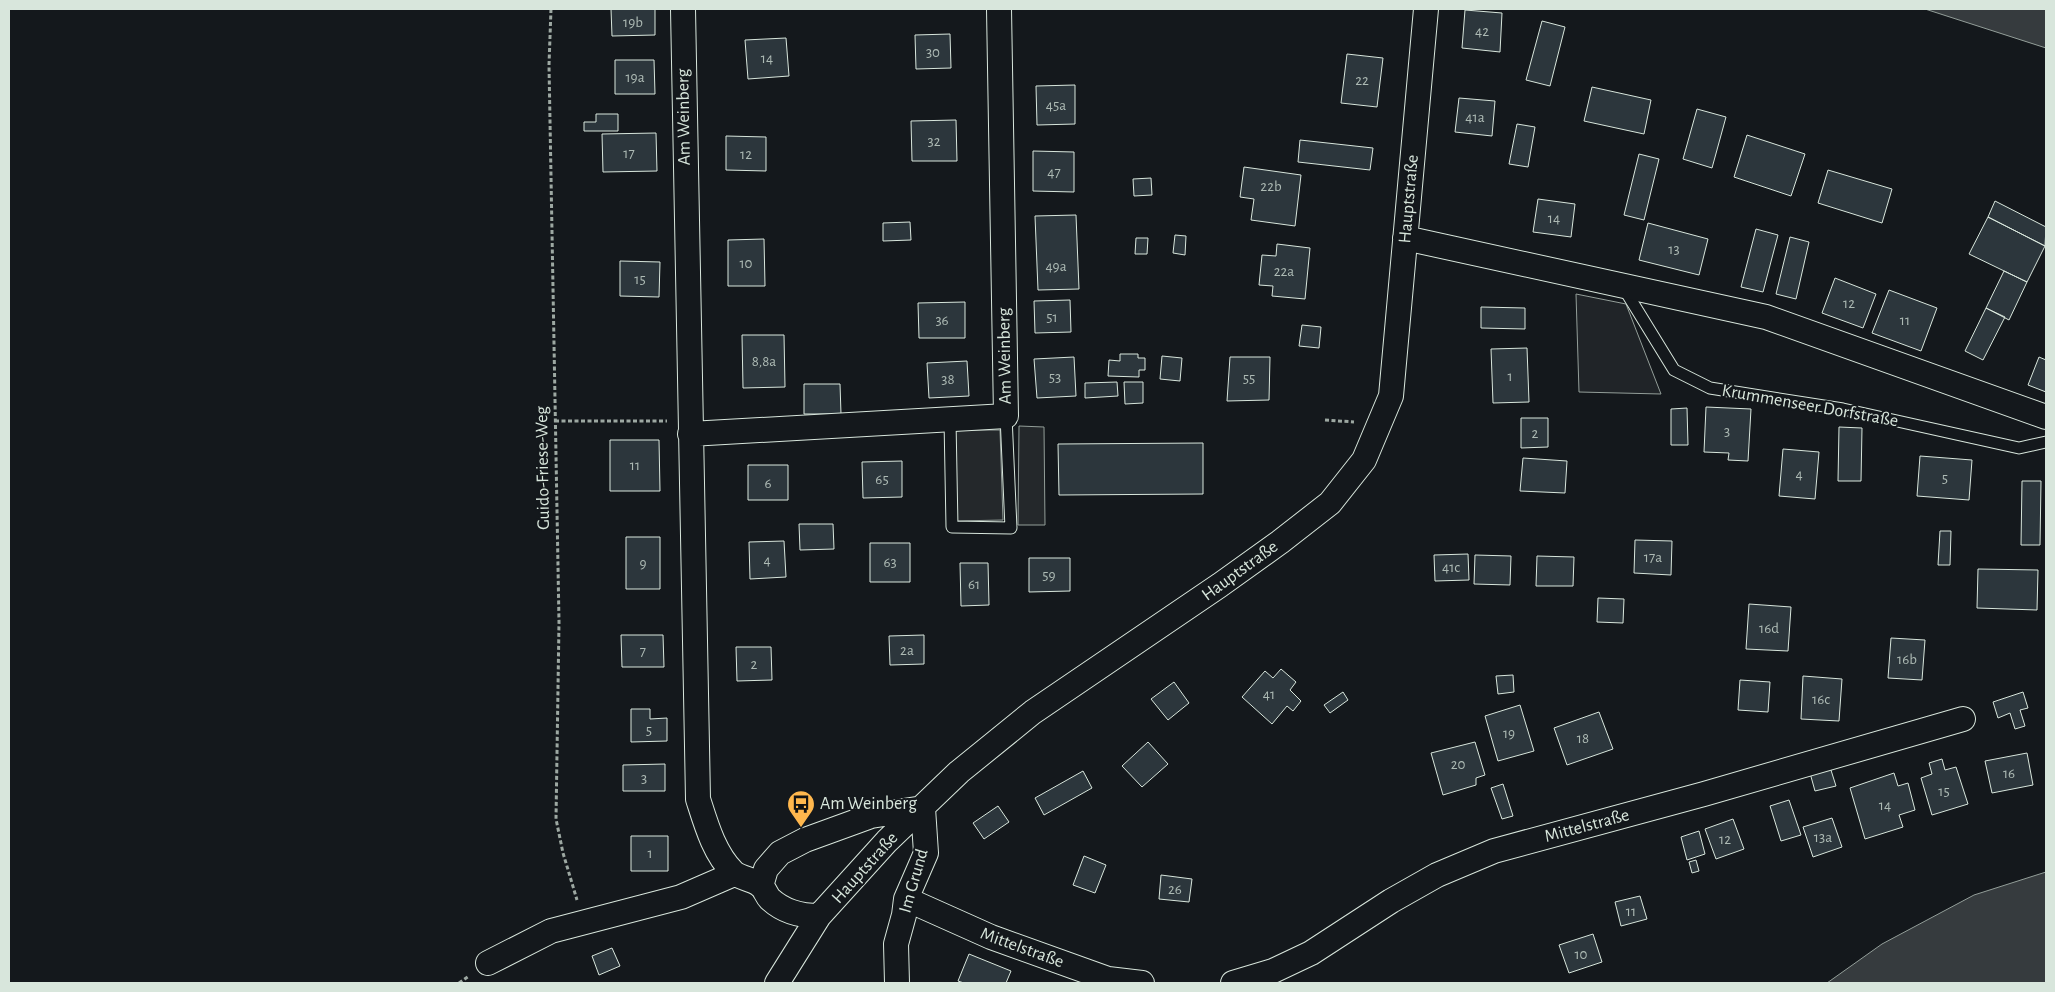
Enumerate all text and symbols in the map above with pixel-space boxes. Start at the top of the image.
house number: 19b [623,15,643,30]
house number: 42 [1475,24,1489,39]
house number: 30 [926,45,940,60]
house number: 14 [761,51,773,66]
street label: Am Weinberg [674,68,694,166]
house number: 19a [625,70,645,85]
house number: 22 [1355,73,1369,88]
house number: 45a [1046,98,1066,113]
house number: 41a [1465,110,1485,125]
house number: 32 [927,134,941,149]
house number: 17 [623,146,635,161]
house number: 12 [740,147,752,162]
street label: Hauptstraße [1396,154,1422,244]
house number: 47 [1047,165,1061,180]
house number: 22b [1260,179,1282,194]
house number: 14 [1548,211,1560,226]
house number: 13 [1668,242,1680,257]
house number: 10 [739,256,753,271]
house number: 49a [1045,259,1067,274]
house number: 22a [1274,264,1294,279]
house number: 15 [634,272,646,287]
house number: 12 [1843,296,1855,311]
street label: Am Weinberg [995,307,1015,405]
house number: 51 [1046,310,1058,325]
house number: 36 [935,313,949,328]
house number: 11 [1900,313,1910,328]
house number: 8,8a [752,354,776,369]
house number: 1 [1507,369,1513,384]
house number: 53 [1049,370,1061,385]
house number: 55 [1243,371,1255,386]
house number: 38 [941,372,955,387]
street label: Krummenseer Dorfstraße [1720,382,1900,430]
street label: Guido-Friese-Weg [533,406,553,530]
house number: 3 [1724,424,1730,439]
house number: 2 [1532,426,1539,441]
house number: 11 [630,458,640,473]
house number: 4 [1795,467,1803,482]
house number: 5 [1942,471,1948,486]
house number: 65 [875,472,889,487]
house number: 6 [764,476,772,491]
street label: Hauptstraße [1199,538,1281,604]
house number: 17a [1644,550,1662,565]
house number: 4 [763,553,771,568]
house number: 63 [883,555,897,570]
house number: 9 [639,556,647,571]
house number: 41c [1442,560,1460,575]
house number: 59 [1042,568,1056,583]
house number: 61 [968,577,980,592]
house number: 16d [1759,621,1779,636]
house number: 2a [900,643,914,658]
house number: 7 [640,644,646,659]
house number: 16b [1897,652,1917,667]
house number: 2 [751,657,758,672]
house number: 41 [1263,687,1275,702]
house number: 16c [1812,692,1830,707]
house number: 5 [646,723,652,738]
house number: 19 [1503,726,1515,741]
house number: 18 [1577,731,1589,746]
house number: 20 [1451,757,1465,772]
house number: 16 [2003,766,2015,781]
house number: 3 [641,771,647,786]
house number: 15 [1938,784,1950,799]
bus stop icon: Am Weinberg [786,789,816,828]
place label: Am Weinberg [820,795,917,813]
house number: 14 [1879,798,1891,813]
street label: Mittelstraße [1543,806,1631,846]
street label: Hauptstraße [829,829,901,907]
house number: 13a [1814,830,1832,845]
house number: 12 [1719,832,1731,847]
house number: 1 [647,846,653,861]
street label: Im Grund [896,847,932,915]
house number: 26 [1168,882,1182,897]
house number: 11 [1626,904,1636,919]
street label: Mittelstraße [978,925,1066,971]
house number: 10 [1574,947,1588,962]

